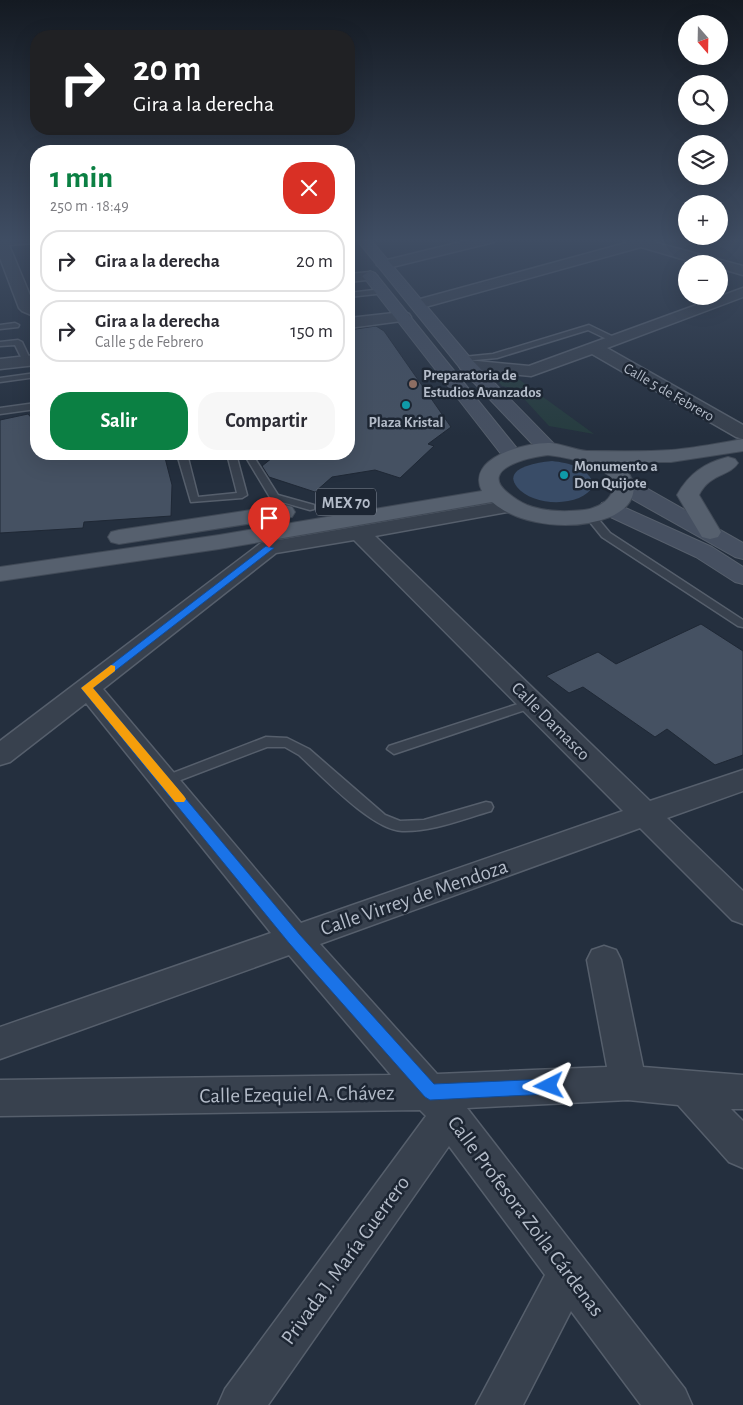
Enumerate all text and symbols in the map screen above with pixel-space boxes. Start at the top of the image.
north arrow [678,15,728,65]
map controls [678,15,728,305]
icon: right [50,50,115,115]
text: 20 m [133,52,201,87]
button: search [678,75,728,125]
text: Gira a la derecha [133,93,274,115]
button: layers [678,135,728,185]
button: close [283,162,335,214]
text: 1 min [50,163,113,193]
button: + [678,195,728,245]
text: 250 m · 18:49 [50,198,129,214]
icon: right [52,247,80,275]
text: Gira a la derecha [95,252,220,271]
text: 20 m [296,252,333,271]
button: − [678,255,728,305]
text: Gira a la derecha [95,312,220,331]
icon: right [52,317,80,345]
text: 150 m [290,322,333,341]
text: Calle 5 de Febrero [95,334,204,350]
street label: Calle 5 de Febrero [621,360,717,424]
place label: Preparatoria de Estudios Avanzados [423,368,542,400]
marker: Preparatoria de Estudios Avanzados [407,378,419,390]
button: Salir [50,392,188,450]
button: Compartir [198,392,335,450]
marker: Plaza Kristal [400,399,412,411]
place label: Plaza Kristal [368,415,444,430]
place label: Monumento a Don Quijote [574,459,658,491]
marker: Monumento a Don Quijote [558,469,570,481]
road number: MEX 70 [316,488,376,516]
pin [248,497,290,548]
icon: arrive [255,504,283,532]
street label: Calle Damasco [508,679,593,765]
street label: Calle Virrey de Mendoza [318,855,511,939]
position arrow [522,1059,574,1111]
street label: Calle Ezequiel A. Chávez [199,1082,395,1107]
street label: Calle Profesora Zoila Cárdenas [443,1112,608,1320]
street label: Privada J. María Guerrero [277,1172,413,1348]

